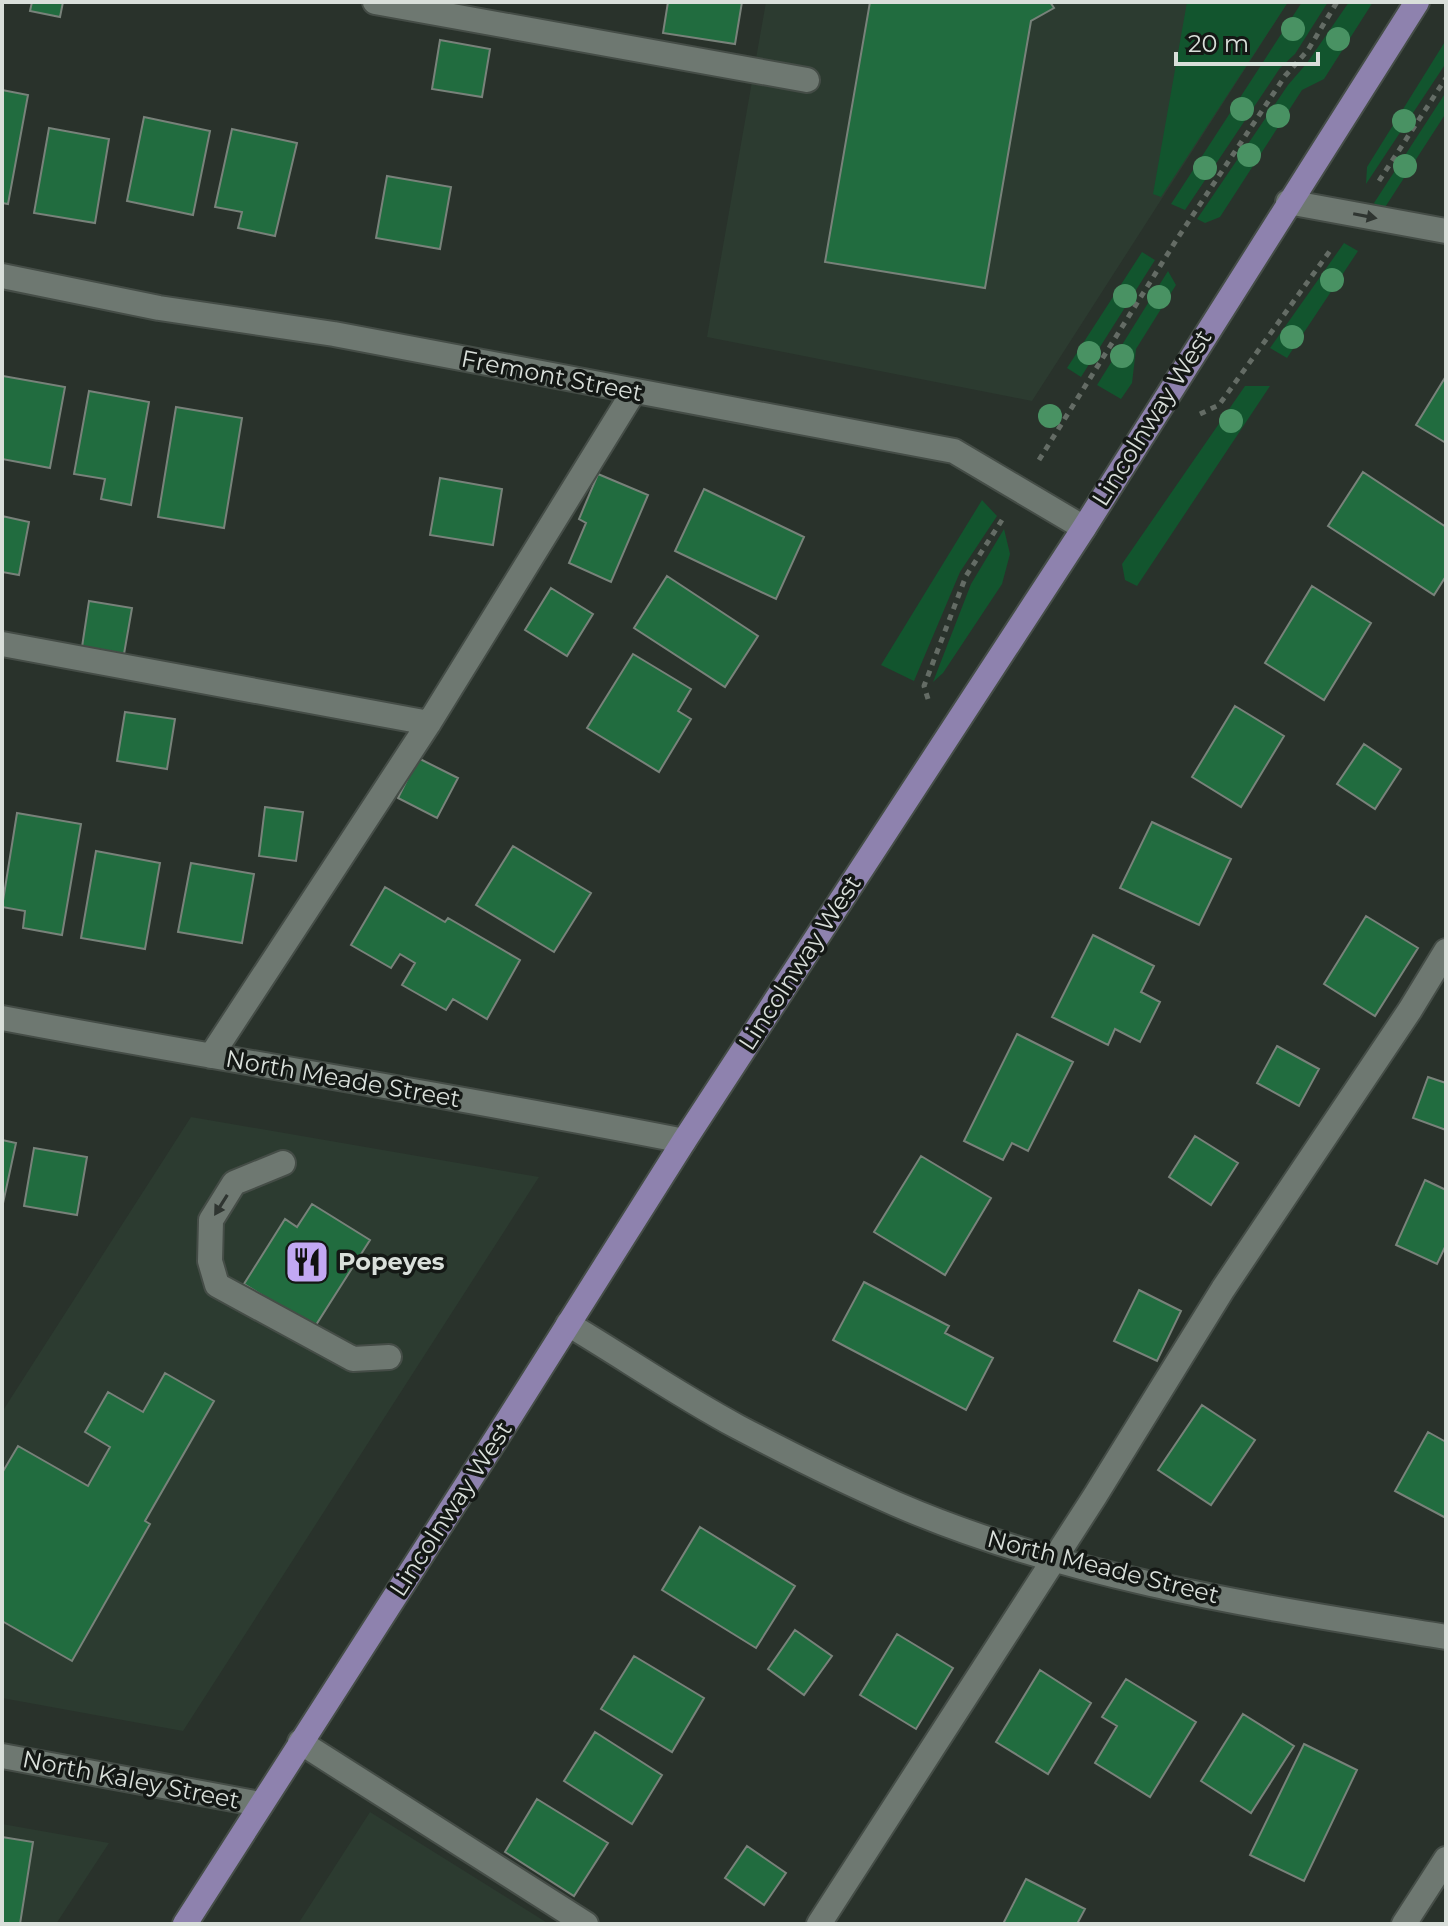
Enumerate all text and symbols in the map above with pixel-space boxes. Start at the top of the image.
scale bar [1176,16,1318,66]
text: 20 m [1188,29,1249,58]
one-way arrow [1353,210,1378,223]
street label: Lincolnway West [1086,324,1218,511]
street label: Fremont Street [459,344,645,407]
street label: Lincolnway West [732,870,867,1056]
street label: North Meade Street [224,1044,463,1113]
one-way arrow [214,1194,228,1216]
restaurant icon: Popeyes [283,1238,331,1286]
place label: Popeyes [338,1247,445,1276]
street label: Lincolnway West [383,1416,518,1602]
street label: North Meade Street [984,1524,1222,1609]
street label: North Kaley Street [20,1744,242,1815]

